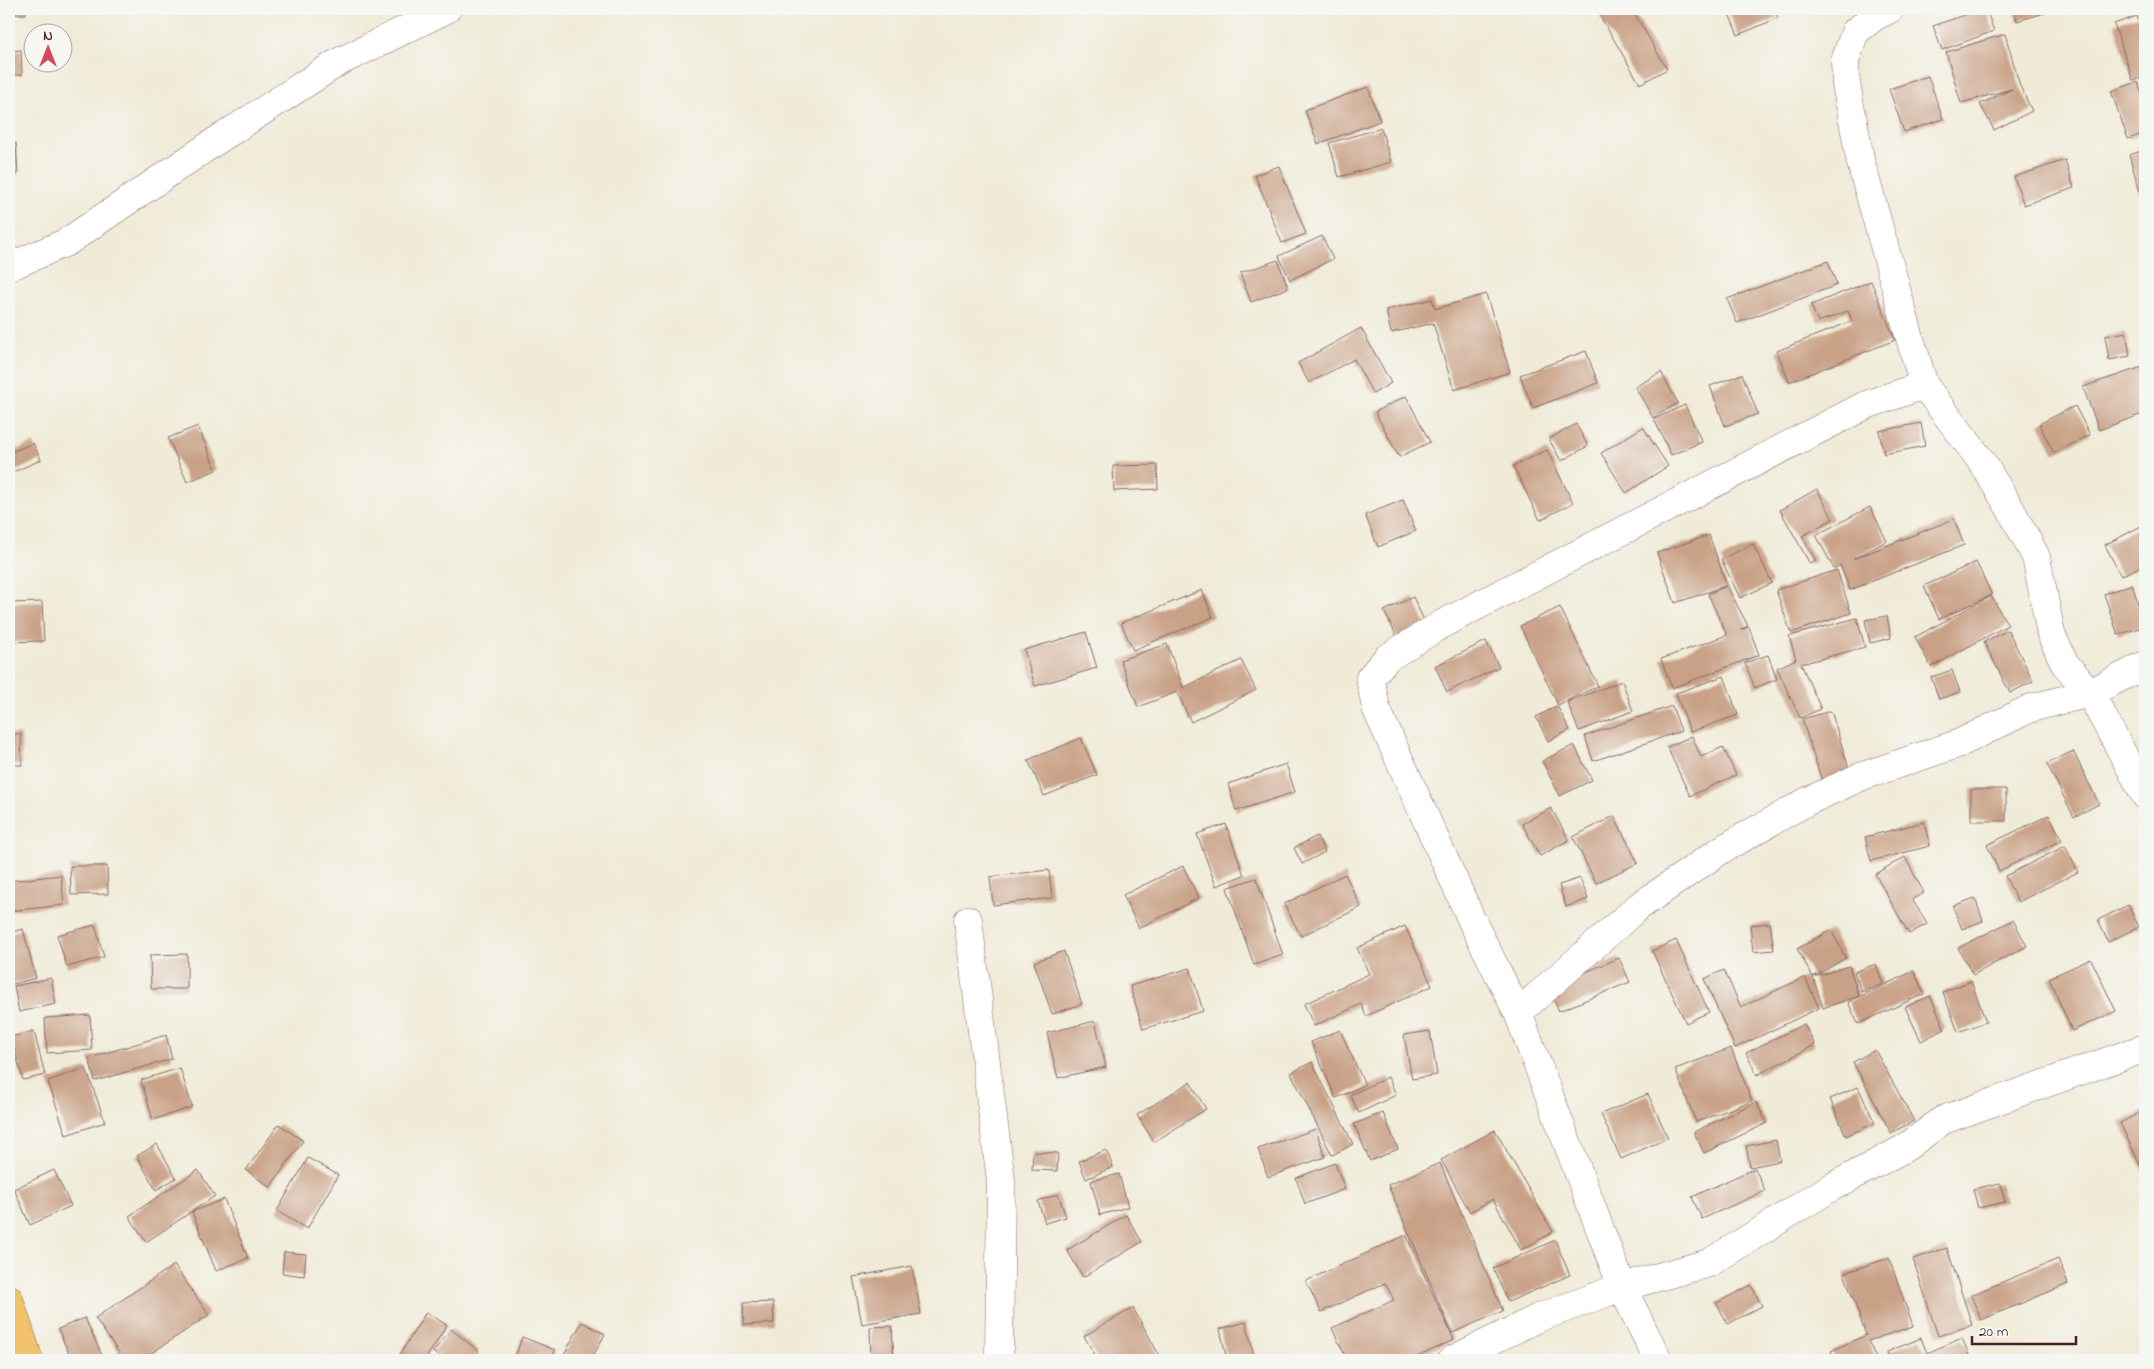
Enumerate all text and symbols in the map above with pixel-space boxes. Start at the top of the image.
north arrow [22,22,72,72]
text: N [43,26,53,47]
scale bar [1972,1314,2075,1346]
text: 20 m [1979,1321,2009,1343]

